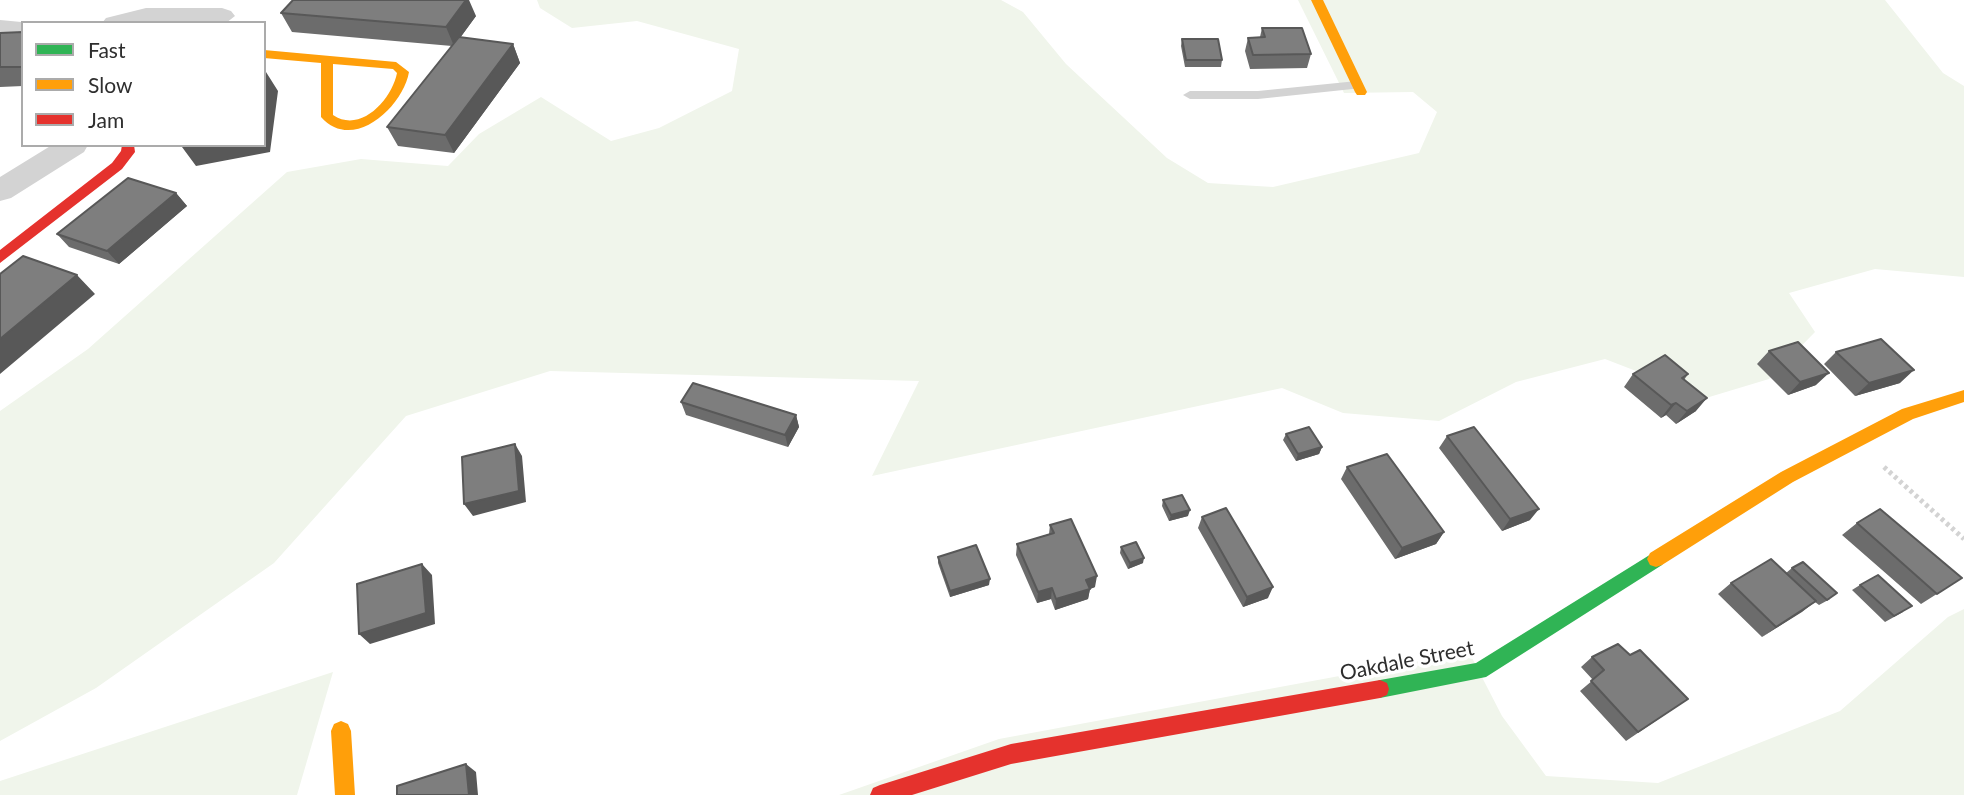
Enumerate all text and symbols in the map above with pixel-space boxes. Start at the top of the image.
legend [21,21,266,147]
text: Fast [88,37,125,62]
text: Slow [88,72,132,97]
text: Jam [88,107,124,132]
street label: Oakdale Street [1338,636,1476,686]

